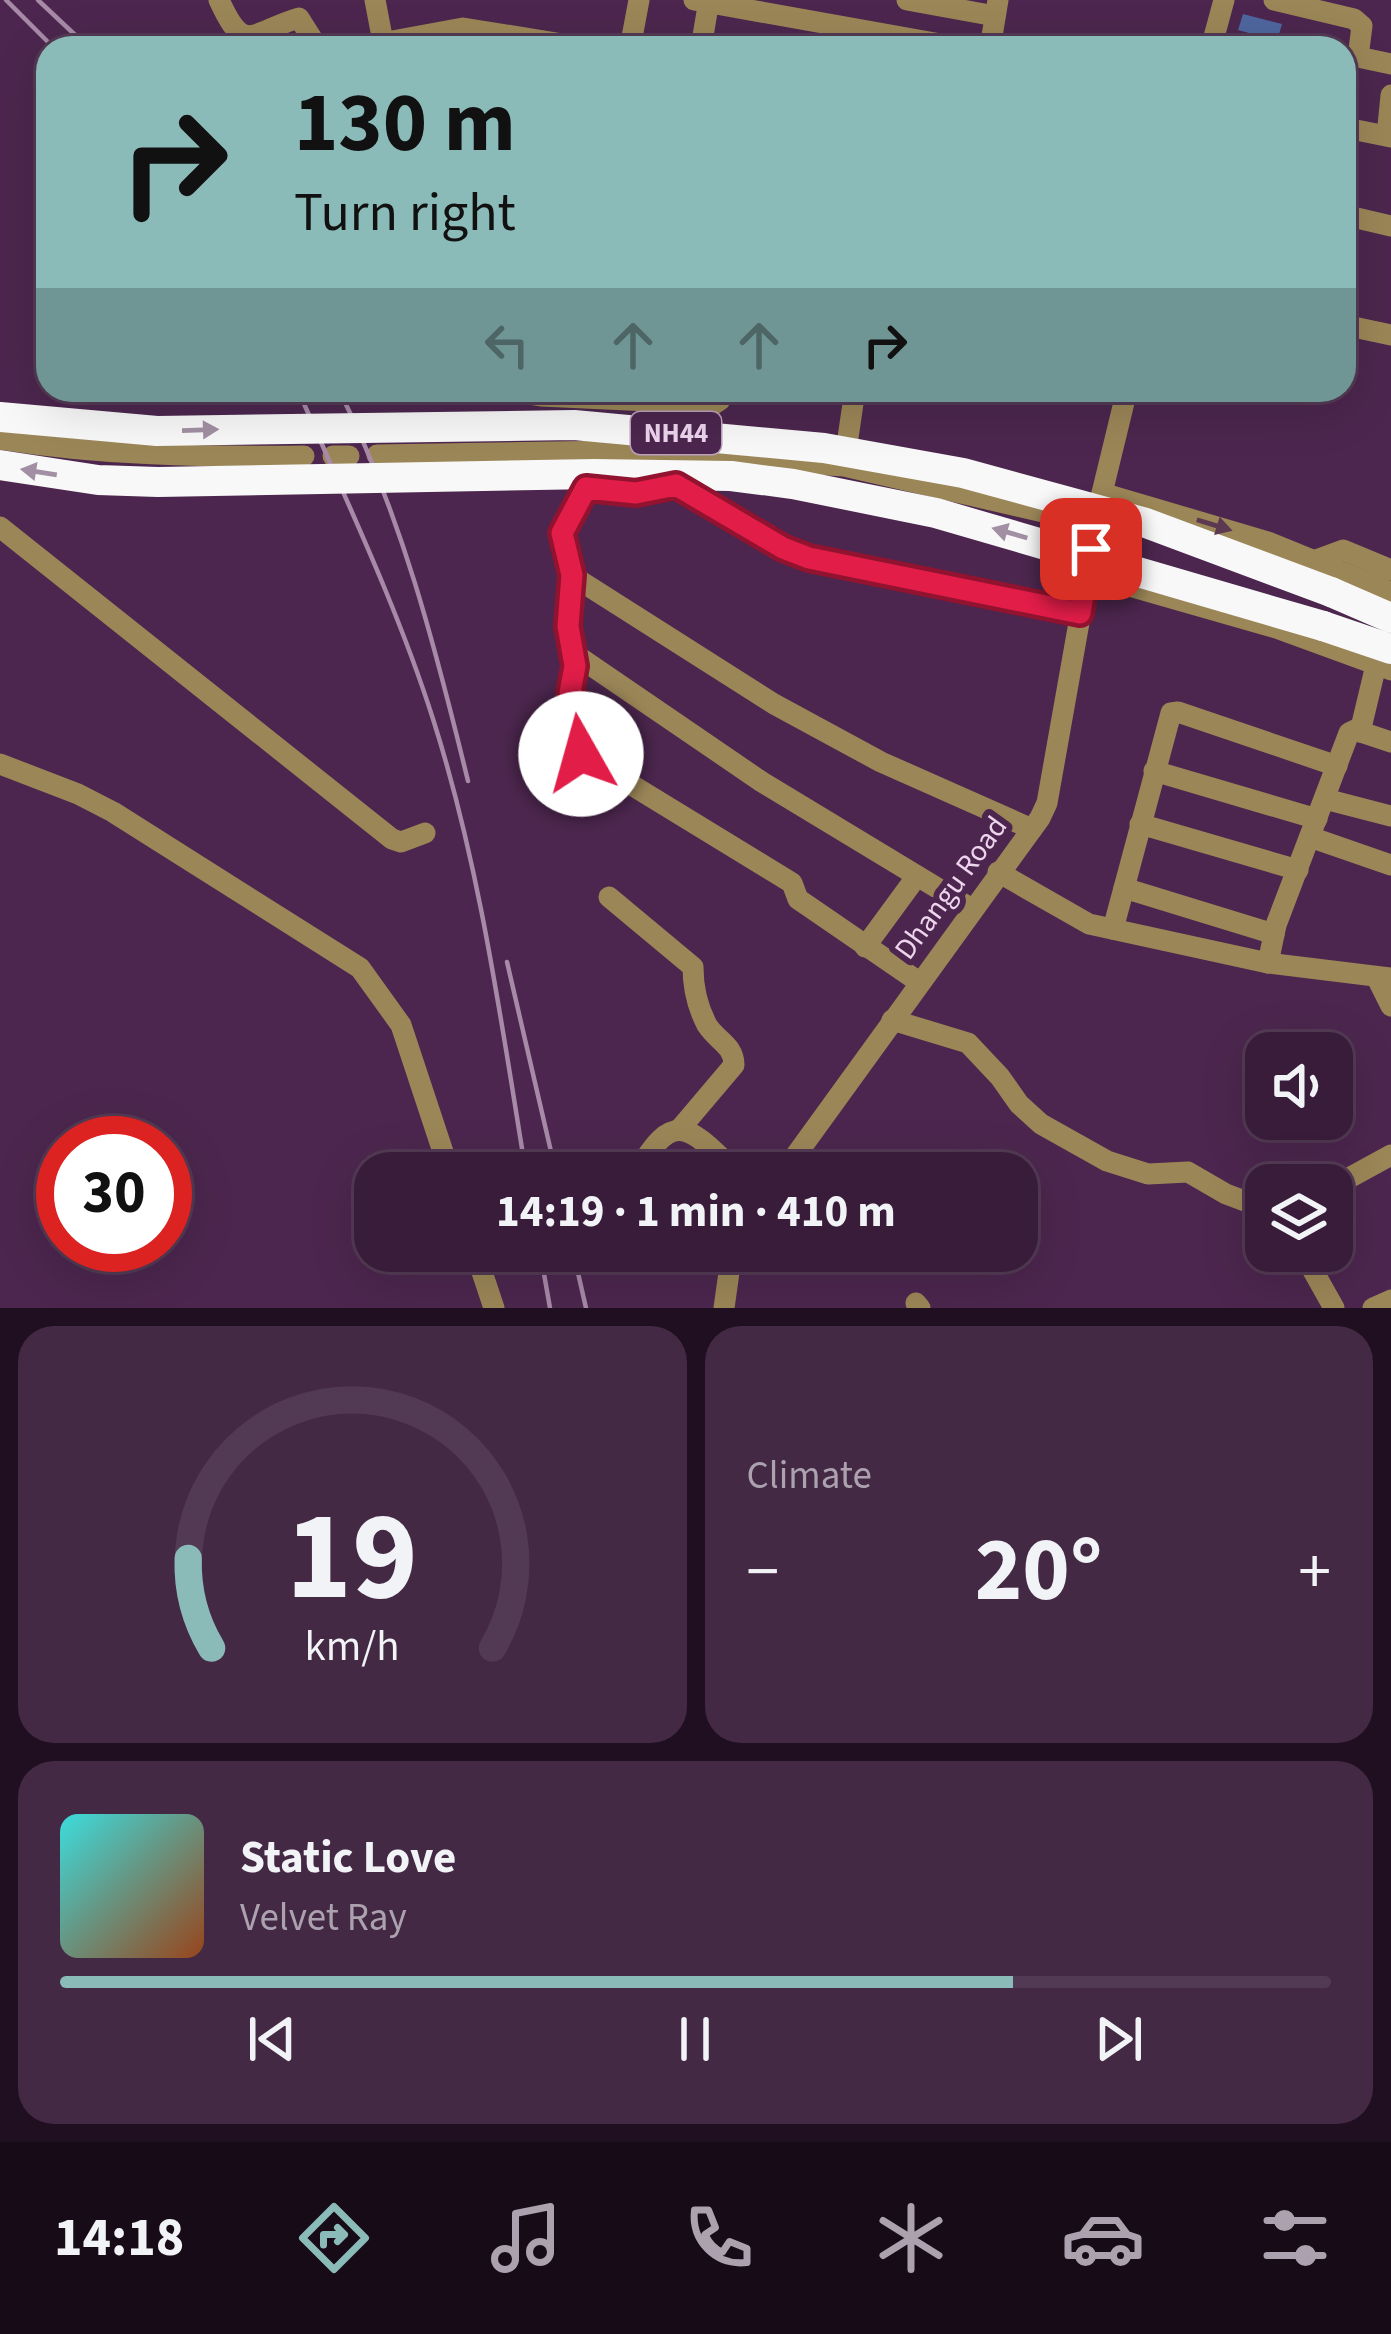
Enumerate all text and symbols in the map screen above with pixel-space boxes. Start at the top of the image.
text: 130 m [294,64,516,184]
icon: right [96,84,252,240]
text: Turn right [294,175,516,252]
icon: left [474,312,540,378]
icon: ahead [600,312,666,378]
icon: ahead [726,312,792,378]
icon: right [852,312,918,378]
road number: NH44 [631,412,721,454]
one-way arrow [182,420,220,439]
one-way arrow [19,462,57,481]
pin [1040,498,1142,600]
icon: arrive [1058,516,1124,582]
one-way arrow [1196,517,1233,535]
one-way arrow [991,523,1028,542]
position arrow [518,691,644,817]
street label: Dhangu Road [884,807,1018,969]
map controls [1245,1032,1353,1272]
button: sound [1245,1032,1353,1140]
speed limit sign: 30 [36,1116,192,1272]
button: layers [1245,1164,1353,1272]
text: 14:19 · 1 min · 410 m [496,1180,896,1244]
text: Climate [747,1448,872,1504]
text: 19 [286,1469,418,1647]
text: 20° [975,1507,1103,1635]
text: − [747,1525,779,1619]
text: + [1298,1525,1331,1619]
text: km/h [305,1615,400,1676]
text: Static Love [240,1826,456,1890]
text: Velvet Ray [240,1890,407,1946]
icon: previous [239,2006,305,2072]
icon: pause [662,2006,728,2072]
icon: next [1086,2006,1152,2072]
icon: directions [292,2196,376,2280]
icon: music [484,2196,568,2280]
icon: phone [677,2196,761,2280]
icon: climate [869,2196,953,2280]
icon: car [1061,2196,1145,2280]
icon: filters [1253,2196,1337,2280]
text: 14:18 [54,2200,184,2277]

